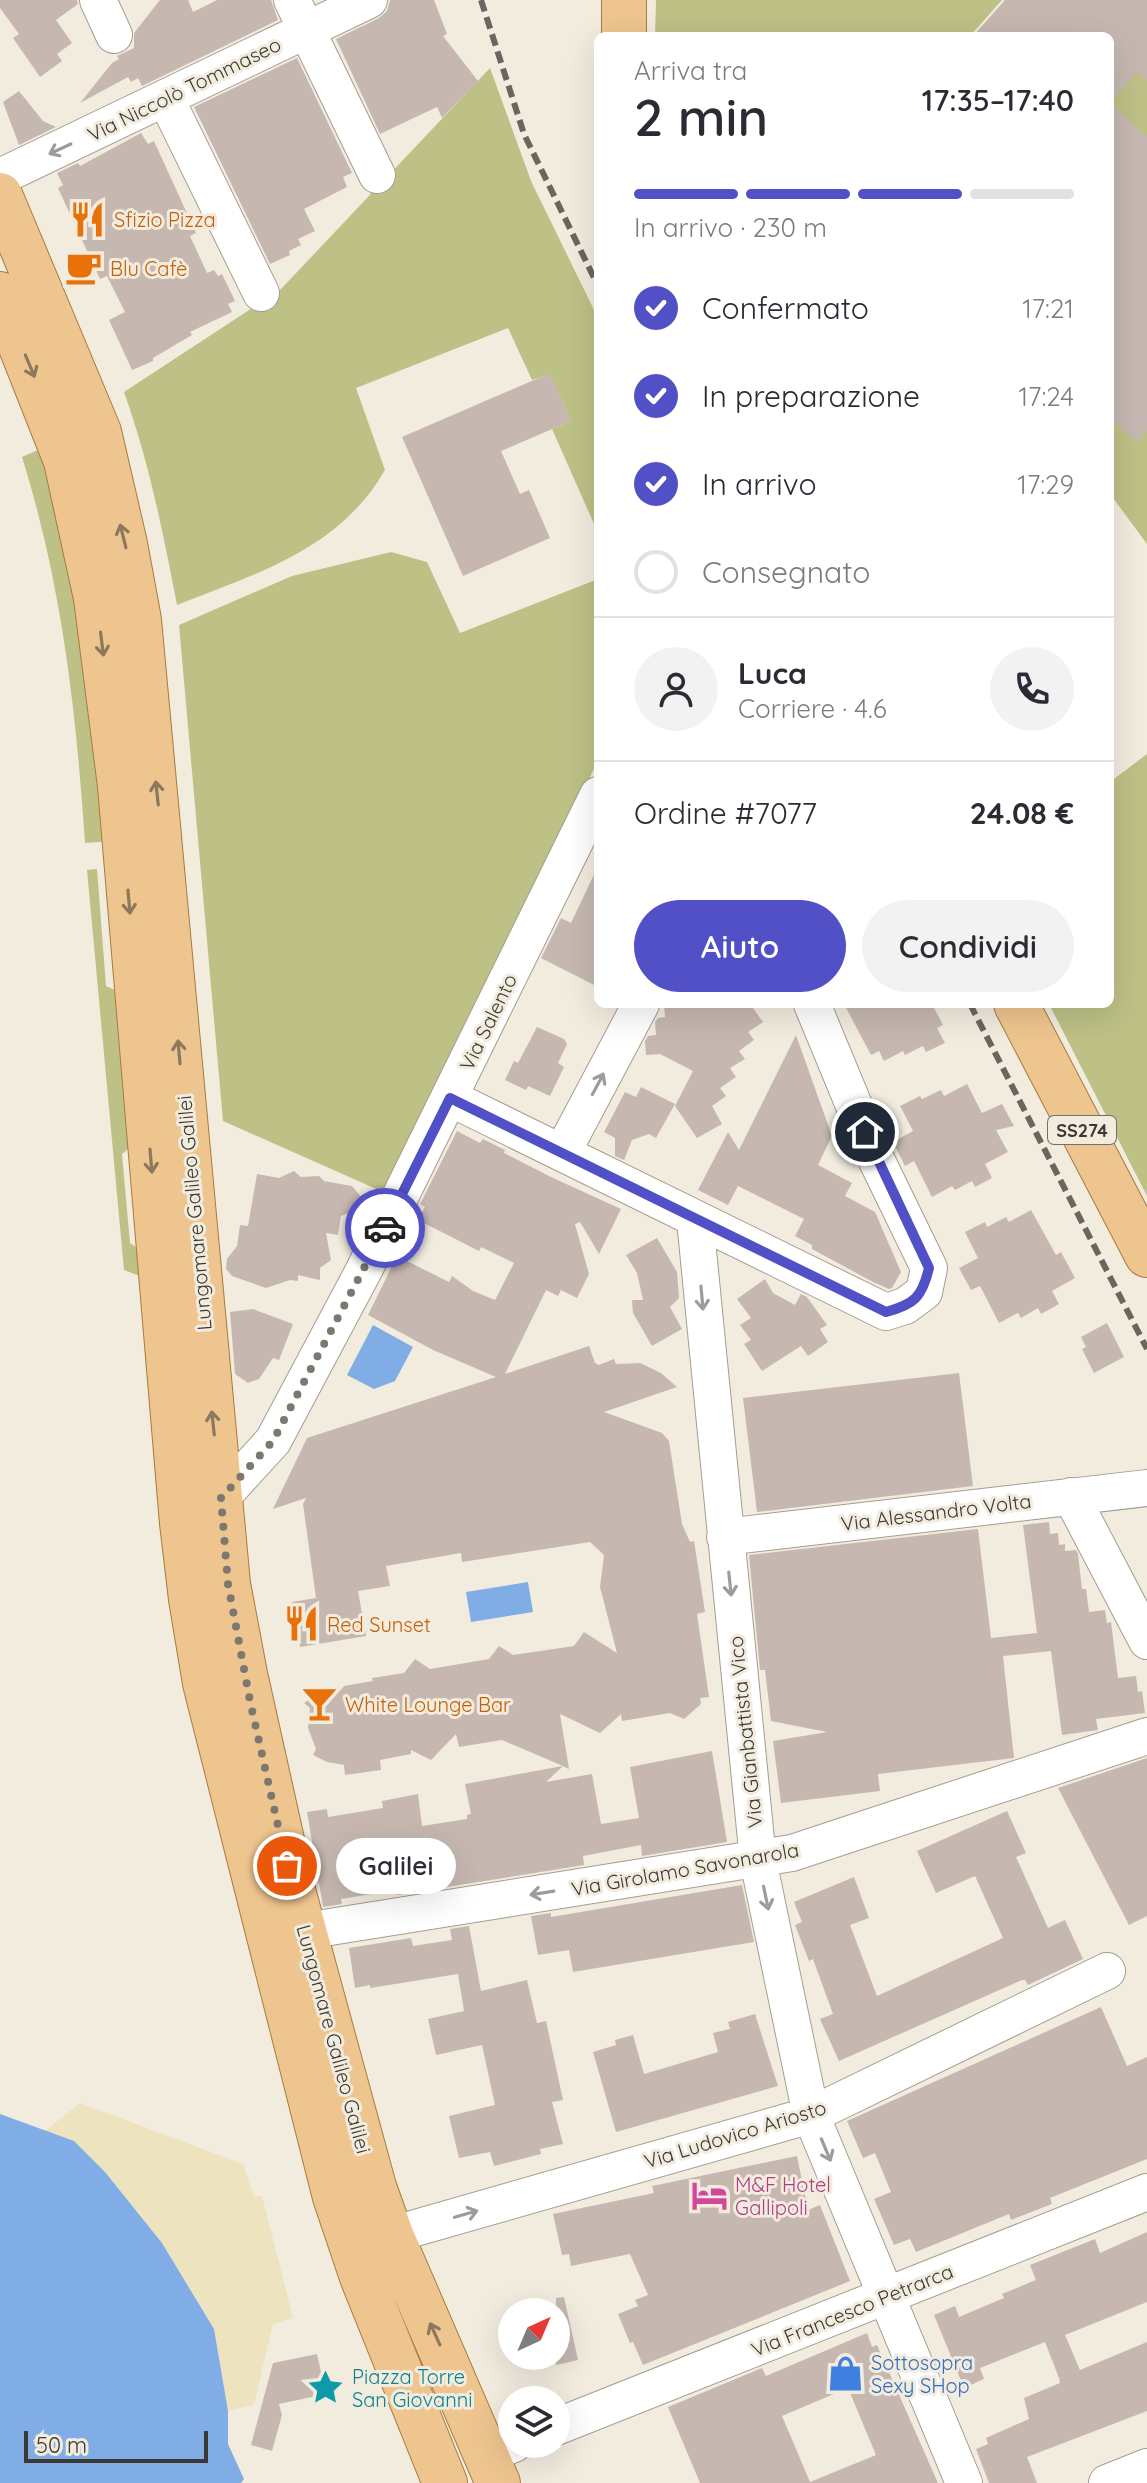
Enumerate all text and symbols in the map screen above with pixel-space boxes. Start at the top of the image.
street label: Via Niccolò Tommaseo [83,31,285,147]
text: Arriva tra [634,54,747,87]
text: 17:35–17:40 [922,81,1074,119]
text: 2 min [634,84,768,149]
one-way arrow [48,142,72,157]
restaurant icon: Sfizio Pizza [69,200,107,238]
place label: Sfizio Pizza [114,207,216,232]
text: In arrivo · 230 m [634,211,827,244]
cafe icon: Blu Cafè [65,249,103,287]
place label: Blu Cafè [110,256,187,281]
icon: check [634,286,678,330]
text: Confermato [702,289,869,327]
text: 17:21 [1022,292,1074,325]
one-way arrow [24,353,38,378]
icon: check [634,374,678,418]
text: In preparazione [702,377,920,415]
text: 17:24 [1018,380,1074,413]
icon: check [634,462,678,506]
text: In arrivo [702,465,817,503]
text: 17:29 [1017,468,1074,501]
one-way arrow [115,523,130,549]
text: Consegnato [702,553,870,591]
one-way arrow [95,631,110,656]
button: person [634,647,718,731]
button: phone [990,647,1074,731]
text: Luca [738,654,807,692]
text: Corriere · 4.6 [738,692,887,725]
one-way arrow [149,780,164,807]
text: Ordine #7077 [634,794,817,832]
text: 24.08 € [970,794,1074,832]
one-way arrow [122,888,137,915]
button: Aiuto [634,900,846,992]
button: Condividi [862,900,1074,992]
street label: Via Salento [454,970,522,1074]
one-way arrow [172,1039,187,1066]
one-way arrow [591,1073,607,1097]
street label: Lungomare Galileo Galilei [171,1095,217,1331]
pin [831,1098,899,1166]
icon: home [843,1110,887,1154]
road number: SS274 [1048,1116,1116,1144]
one-way arrow [144,1148,159,1174]
courier [345,1188,425,1268]
icon: car [363,1206,407,1250]
one-way arrow [695,1284,710,1311]
one-way arrow [206,1410,221,1436]
street label: Via Alessandro Volta [839,1488,1033,1536]
one-way arrow [723,1570,738,1597]
restaurant icon: Red Sunset [282,1605,320,1643]
place label: Red Sunset [327,1612,431,1637]
street label: Via Gianbattista Vico [722,1635,768,1829]
bar icon: White Lounge Bar [300,1685,338,1723]
place label: White Lounge Bar [345,1692,511,1717]
pin [253,1832,321,1900]
street label: Via Girolamo Savonarola [569,1837,801,1901]
callout: Galilei [335,1838,455,1894]
icon: bag [265,1844,309,1888]
text: Galilei [359,1849,433,1882]
one-way arrow [759,1885,774,1910]
one-way arrow [530,1887,556,1902]
street label: Lungomare Galileo Galilei [291,1922,377,2156]
street label: Via Ludovico Ariosto [641,2094,829,2174]
one-way arrow [819,2138,834,2162]
place label: M&F Hotel Gallipoli [735,2172,831,2220]
hotel icon: M&F Hotel Gallipoli [690,2176,728,2214]
one-way arrow [453,2206,479,2221]
street label: Via Francesco Petrarca [747,2258,957,2362]
north arrow [498,2298,570,2370]
map controls [498,2298,570,2458]
one-way arrow [427,2322,442,2346]
place label: Sottosopra Sexy SHop [871,2350,973,2398]
shop icon: Sottosopra Sexy SHop [826,2354,864,2392]
place label: Piazza Torre San Giovanni [352,2364,473,2412]
place icon: Piazza Torre San Giovanni [307,2368,345,2406]
button: layers [498,2386,570,2458]
scale bar [24,2427,208,2463]
text: 50 m [36,2431,87,2459]

